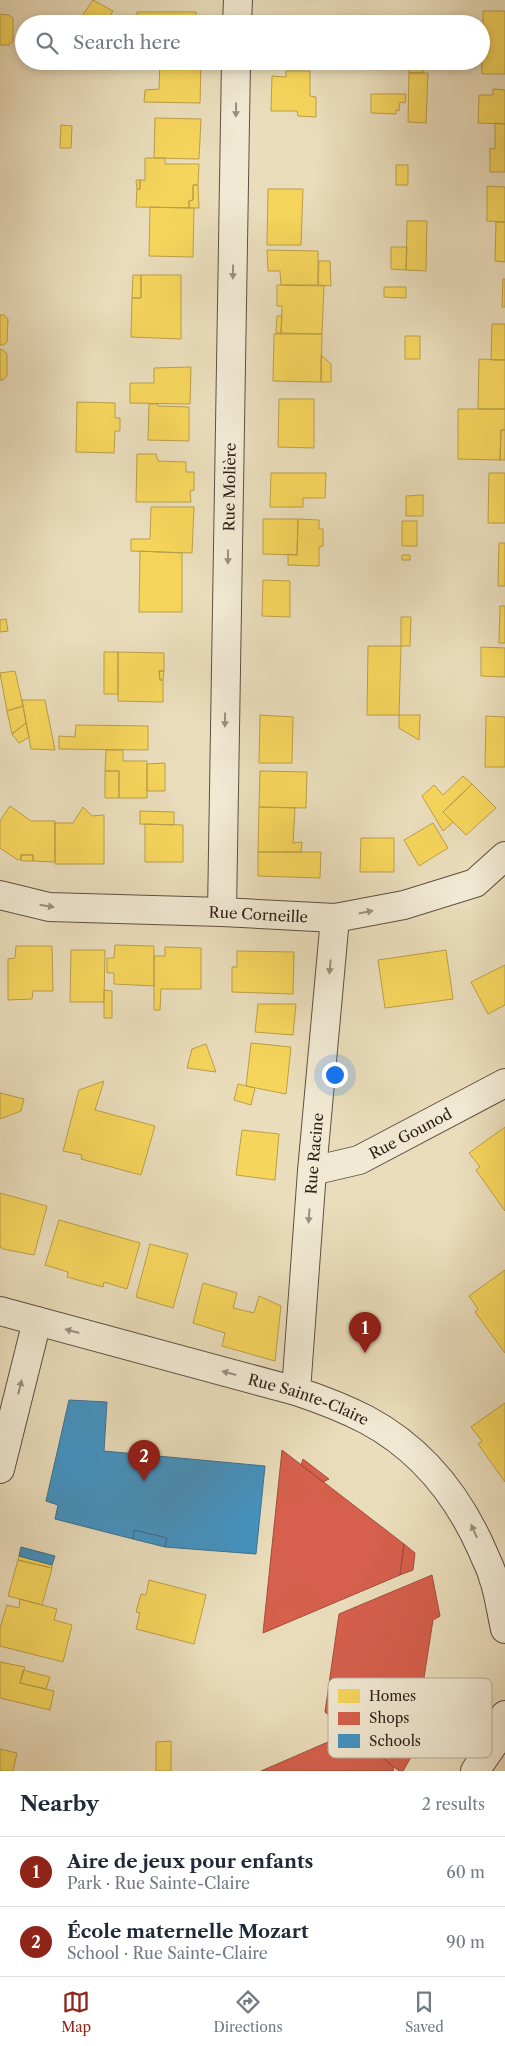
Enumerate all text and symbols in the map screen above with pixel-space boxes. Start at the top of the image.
search box [15,15,490,70]
icon: search [33,29,61,57]
text: Search here [73,31,181,54]
one-way arrow [232,102,240,118]
one-way arrow [229,265,237,281]
street label: Rue Molière [219,443,239,532]
one-way arrow [224,550,232,566]
one-way arrow [221,712,229,728]
one-way arrow [40,902,56,910]
street label: Rue Corneille [208,902,309,926]
one-way arrow [359,908,374,916]
one-way arrow [326,959,334,975]
your location [322,1062,348,1088]
street label: Rue Gounod [365,1103,455,1163]
street label: Rue Racine [301,1112,327,1195]
one-way arrow [305,1208,313,1224]
pin: 1 [349,1312,381,1353]
one-way arrow [65,1327,80,1335]
one-way arrow [222,1369,237,1377]
street label: Rue Sainte-Claire [246,1369,372,1429]
one-way arrow [16,1380,24,1395]
pin: 2 [128,1440,160,1481]
one-way arrow [469,1524,477,1538]
legend [328,1678,492,1758]
text: Homes [369,1687,416,1705]
text: Shops [369,1709,409,1727]
text: Schools [369,1732,421,1750]
text: Nearby [20,1791,99,1816]
text: 2 results [422,1794,485,1814]
text: Aire de jeux pour enfants [67,1850,313,1873]
text: 1 [32,1862,40,1882]
text: 60 m [446,1862,485,1882]
text: Park · Rue Sainte-Claire [67,1873,250,1893]
text: École maternelle Mozart [67,1920,309,1943]
text: 2 [31,1932,41,1952]
text: 90 m [446,1932,485,1952]
text: School · Rue Sainte-Claire [67,1943,268,1963]
tab: Map [61,1988,91,2036]
tab: Directions [213,1988,283,2036]
tab: Saved [405,1988,444,2036]

